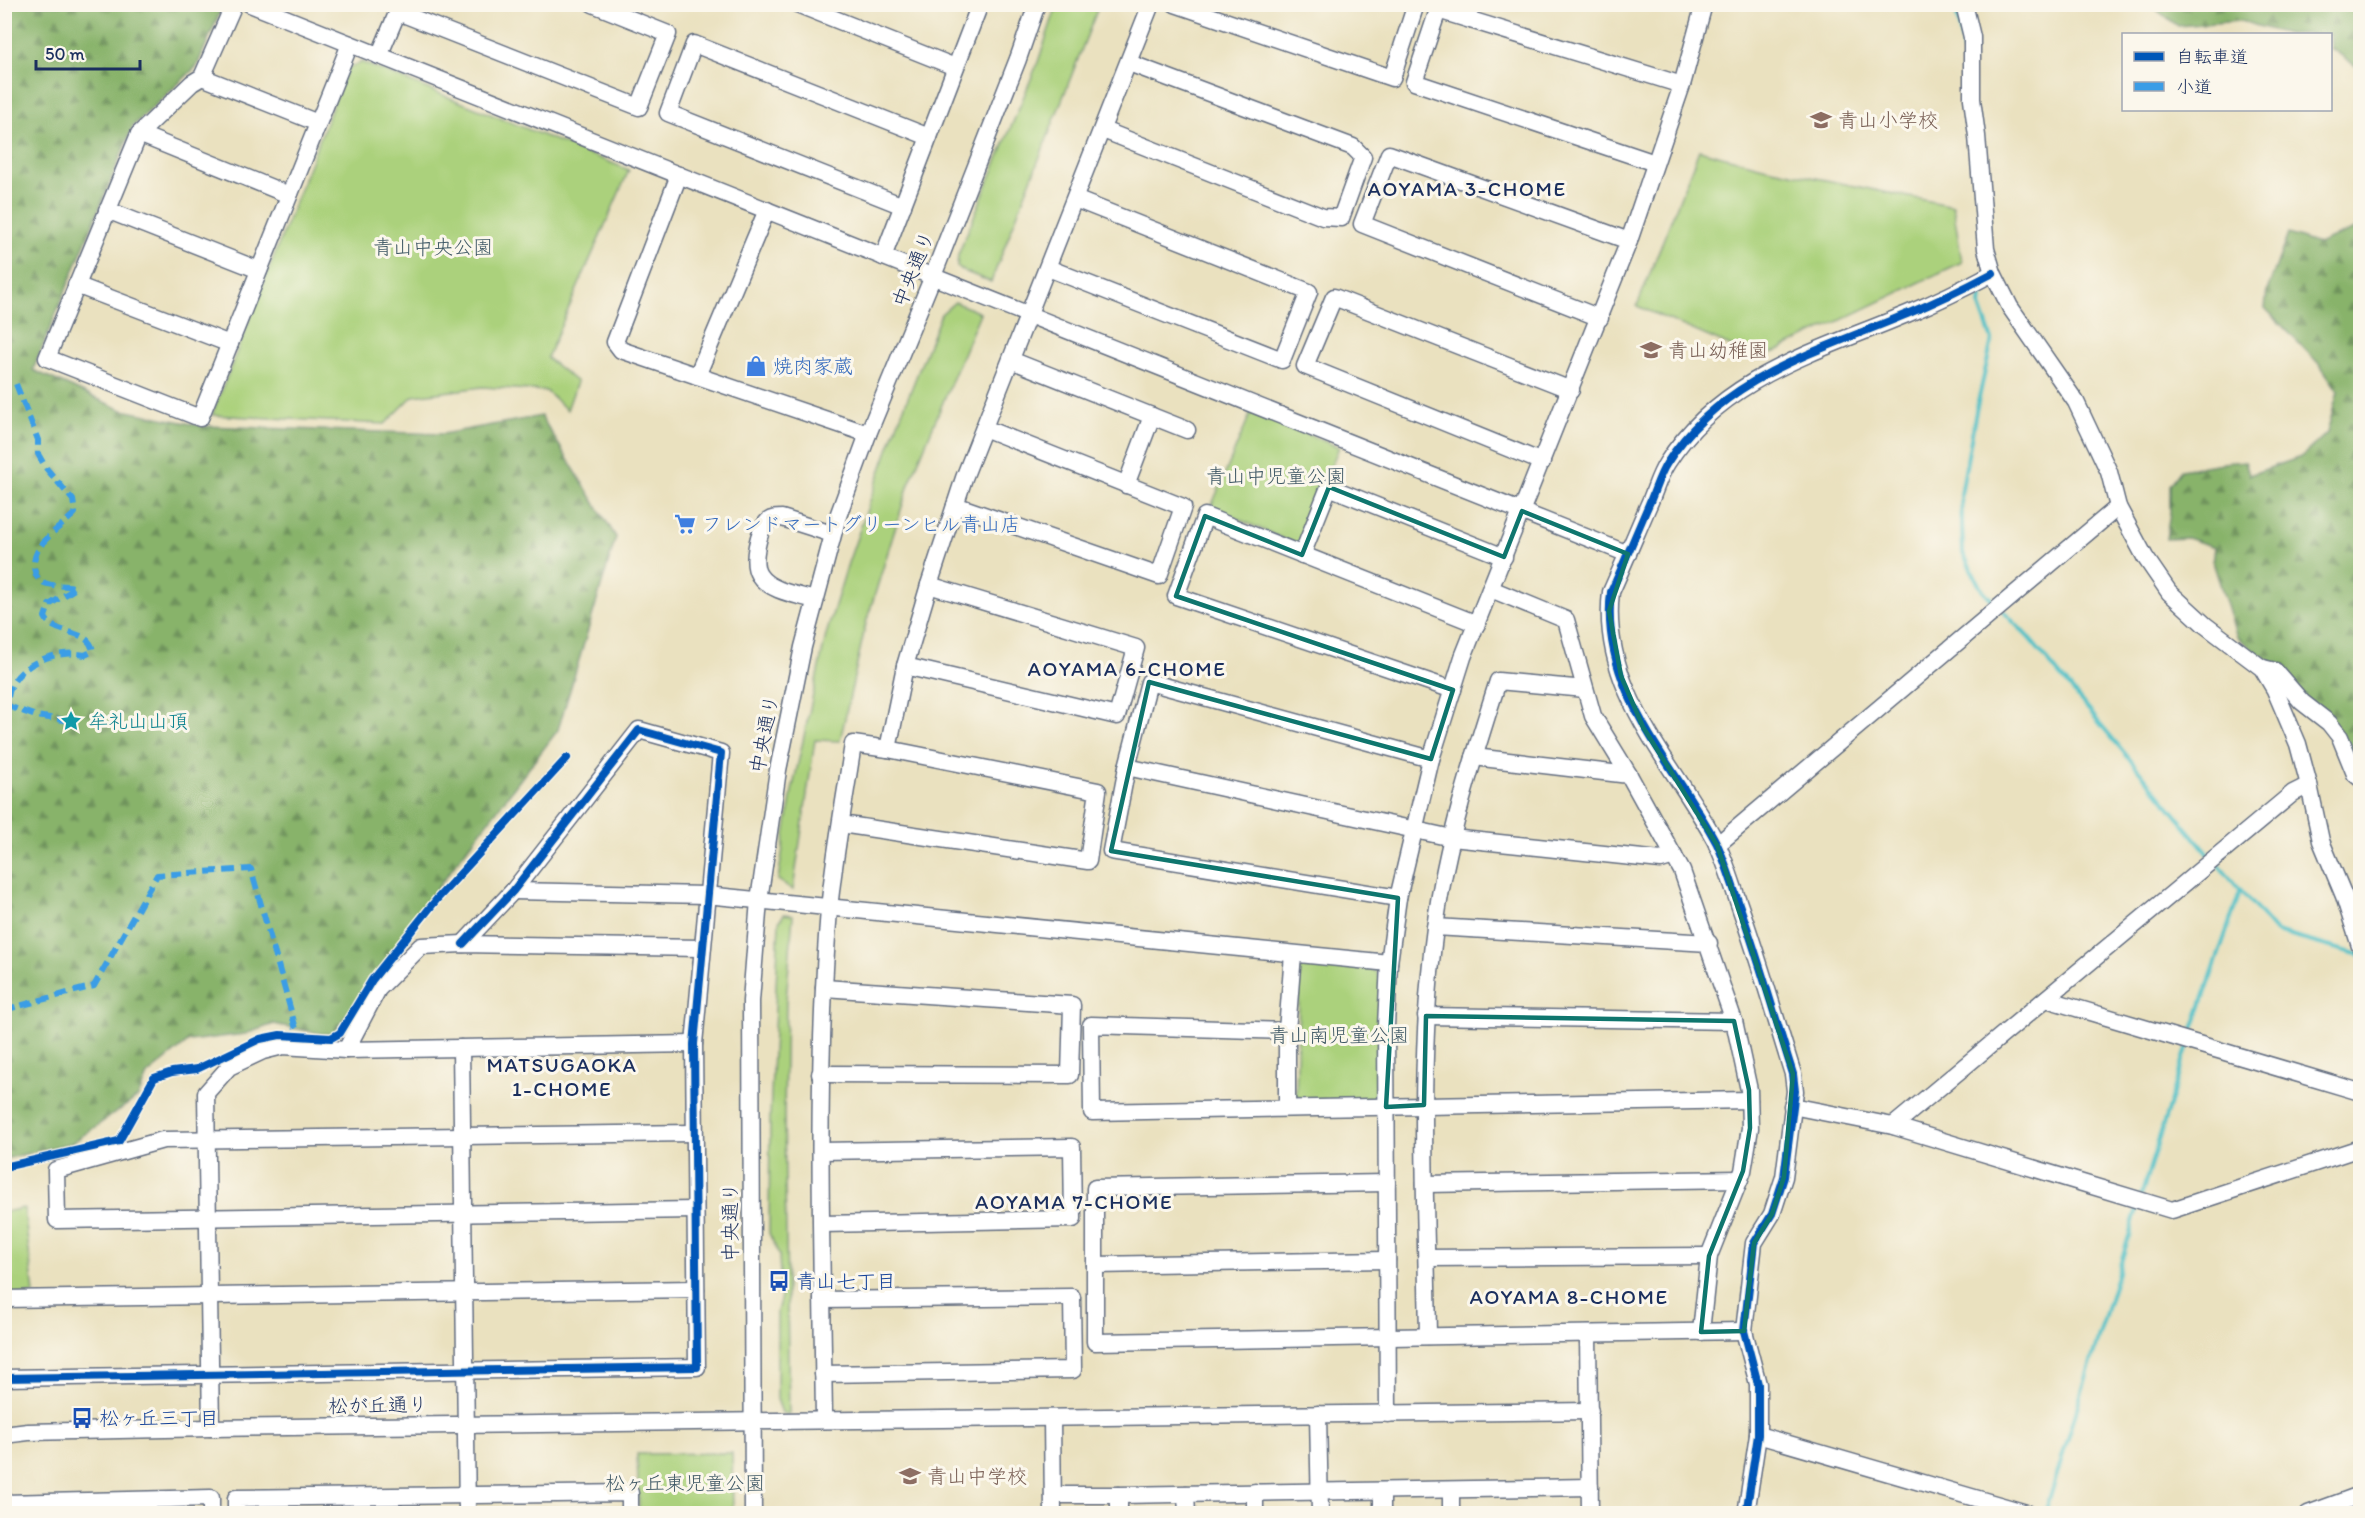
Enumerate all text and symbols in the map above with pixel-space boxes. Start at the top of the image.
scale bar [36,33,140,71]
legend [2122,33,2332,111]
text: 50 m [45,43,85,65]
text: 自転車道 [2176,46,2248,68]
text: 小道 [2176,76,2212,98]
school or university icon: 青山小学校 [1809,108,1833,132]
place label: 青山小学校 [1838,108,1938,132]
district label: AOYAMA 3-CHOME [1367,176,1567,201]
street label: 中央通り [887,227,939,311]
park label: 青山中央公園 [373,235,493,259]
school or university icon: 青山幼稚園 [1639,338,1663,362]
place label: 青山幼稚園 [1668,338,1768,362]
shop icon: 焼肉家蔵 [744,354,768,378]
place label: 焼肉家蔵 [773,354,853,378]
park label: 青山中児童公園 [1206,464,1346,488]
supermarket icon: フレンドマートグリーンヒル青山店 [673,512,697,536]
place label: フレンドマートグリーンヒル青山店 [702,512,1020,536]
district label: AOYAMA 6-CHOME [1028,656,1226,681]
street label: 中央通り [745,692,783,776]
place icon: 牟礼山山頂 [59,709,83,733]
place label: 牟礼山山頂 [88,709,188,733]
park label: 青山南児童公園 [1269,1023,1409,1047]
district label: MATSUGAOKA 1-CHOME [487,1052,637,1101]
street label: 中央通り [718,1182,742,1262]
district label: AOYAMA 7-CHOME [975,1189,1173,1214]
bus stop icon: 青山七丁目 [767,1269,791,1293]
place label: 青山七丁目 [796,1269,896,1293]
district label: AOYAMA 8-CHOME [1469,1284,1669,1309]
street label: 松が丘通り [328,1392,428,1418]
bus stop icon: 松ヶ丘三丁目 [70,1406,94,1430]
place label: 松ヶ丘三丁目 [99,1406,219,1430]
school or university icon: 青山中学校 [898,1464,922,1488]
place label: 青山中学校 [927,1464,1027,1488]
park label: 松ヶ丘東児童公園 [605,1471,765,1495]

